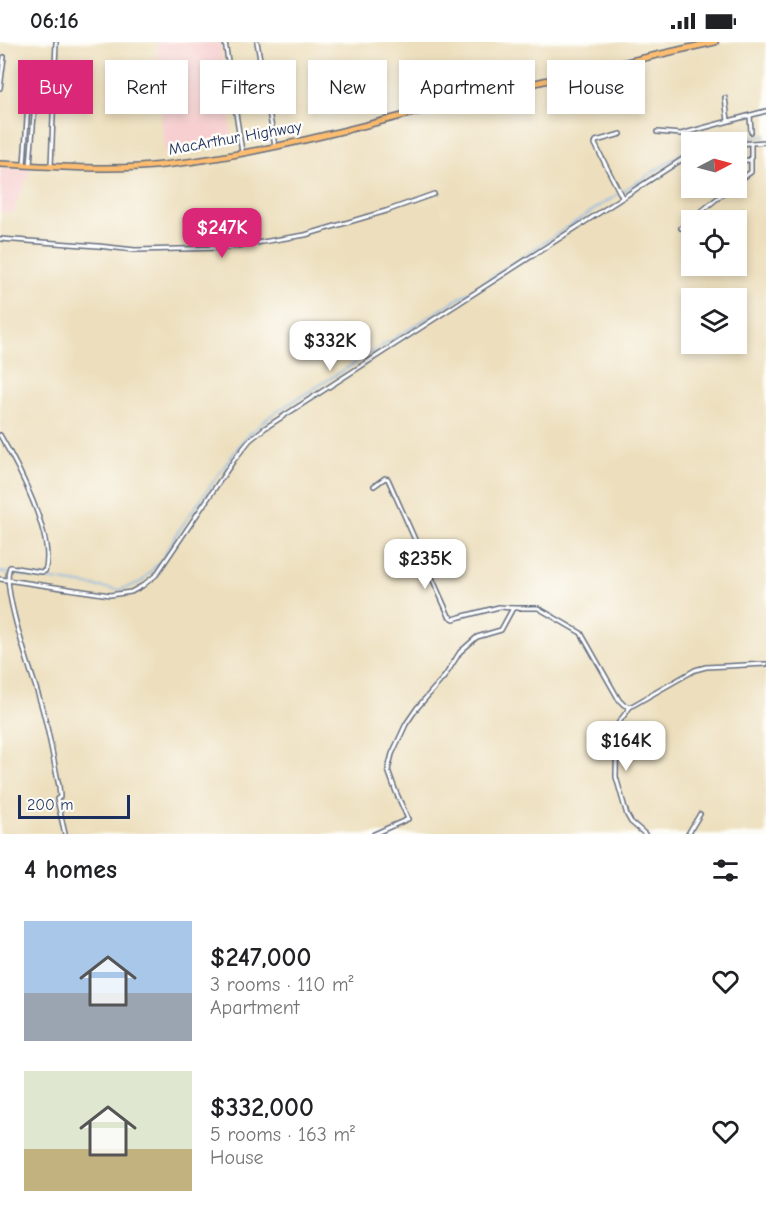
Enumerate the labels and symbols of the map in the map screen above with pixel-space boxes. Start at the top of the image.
street label: MacArthur Highway [167,117,304,159]
north arrow [681,132,747,198]
pin: $247K [180,208,264,259]
pin: $332K [288,321,372,372]
pin: $235K [383,539,467,590]
pin: $164K [584,721,668,772]
scale bar [18,792,130,820]

